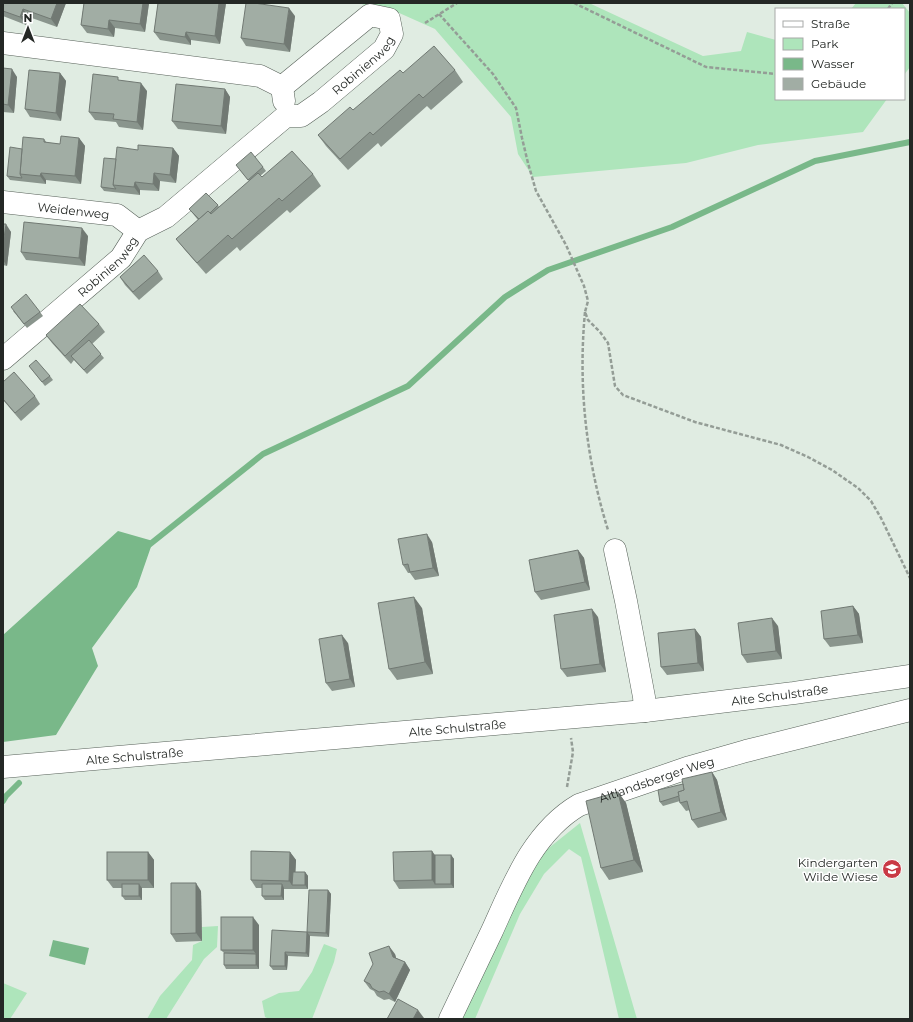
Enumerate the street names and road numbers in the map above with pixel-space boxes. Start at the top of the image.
street label: Robinienweg [329,33,397,97]
street label: Weidenweg [37,198,110,222]
street label: Robinienweg [74,233,141,300]
street label: Alte Schulstraße [730,681,829,708]
street label: Alte Schulstraße [408,716,507,739]
street label: Alte Schulstraße [85,744,184,767]
street label: Altlandsberger Weg [597,753,716,805]

